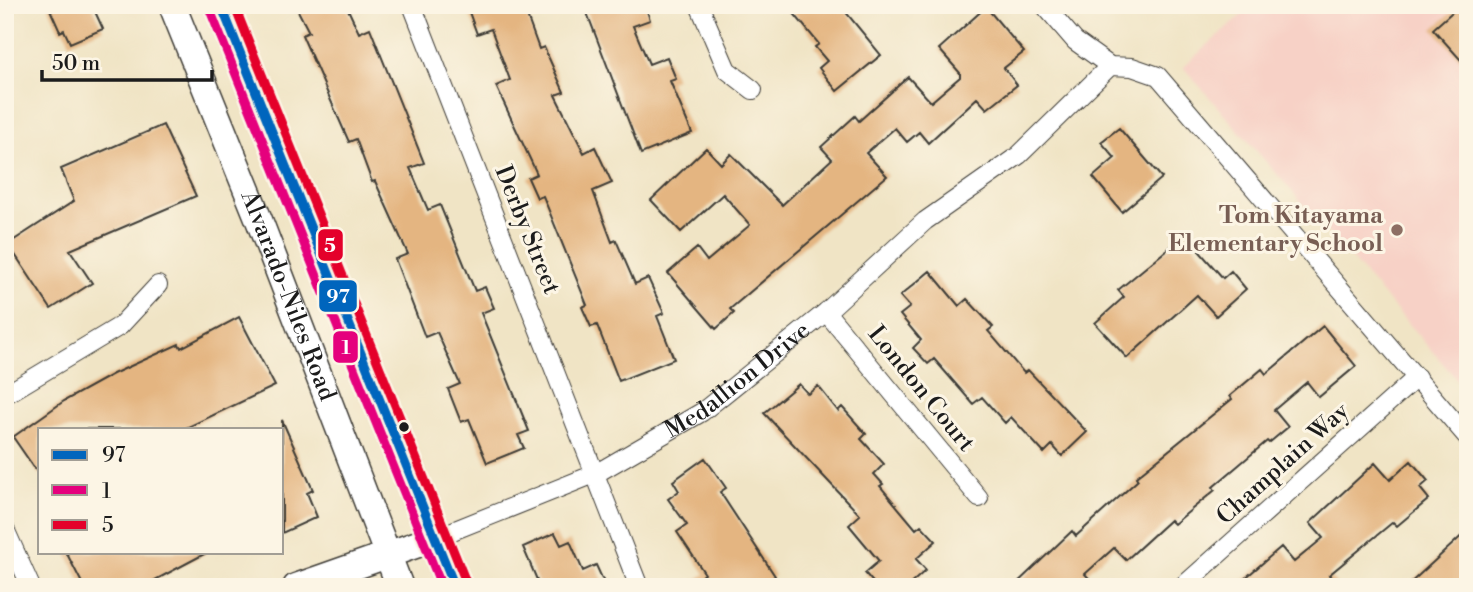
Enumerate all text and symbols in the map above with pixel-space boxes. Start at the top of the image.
scale bar [42,38,212,82]
text: 50 m [52,51,100,77]
street label: Derby Street [488,161,567,299]
street label: Alvarado-Niles Road [233,185,342,405]
place label: Tom Kitayama Elementary School [1168,201,1384,259]
marker: Tom Kitayama Elementary School [1389,222,1405,238]
line badge: 5 [317,228,344,262]
text: 5 [324,234,336,258]
line badge: 97 [318,279,358,313]
text: 97 [326,285,350,309]
street label: Medallion Drive [659,316,816,445]
street label: London Court [861,320,981,458]
line badge: 1 [332,330,359,364]
text: 1 [341,336,351,360]
street label: Champlain Way [1211,396,1356,531]
unlabelled marker [397,420,411,434]
legend [38,428,284,554]
text: 97 [102,443,126,469]
text: 1 [102,479,111,505]
text: 5 [102,513,114,539]

